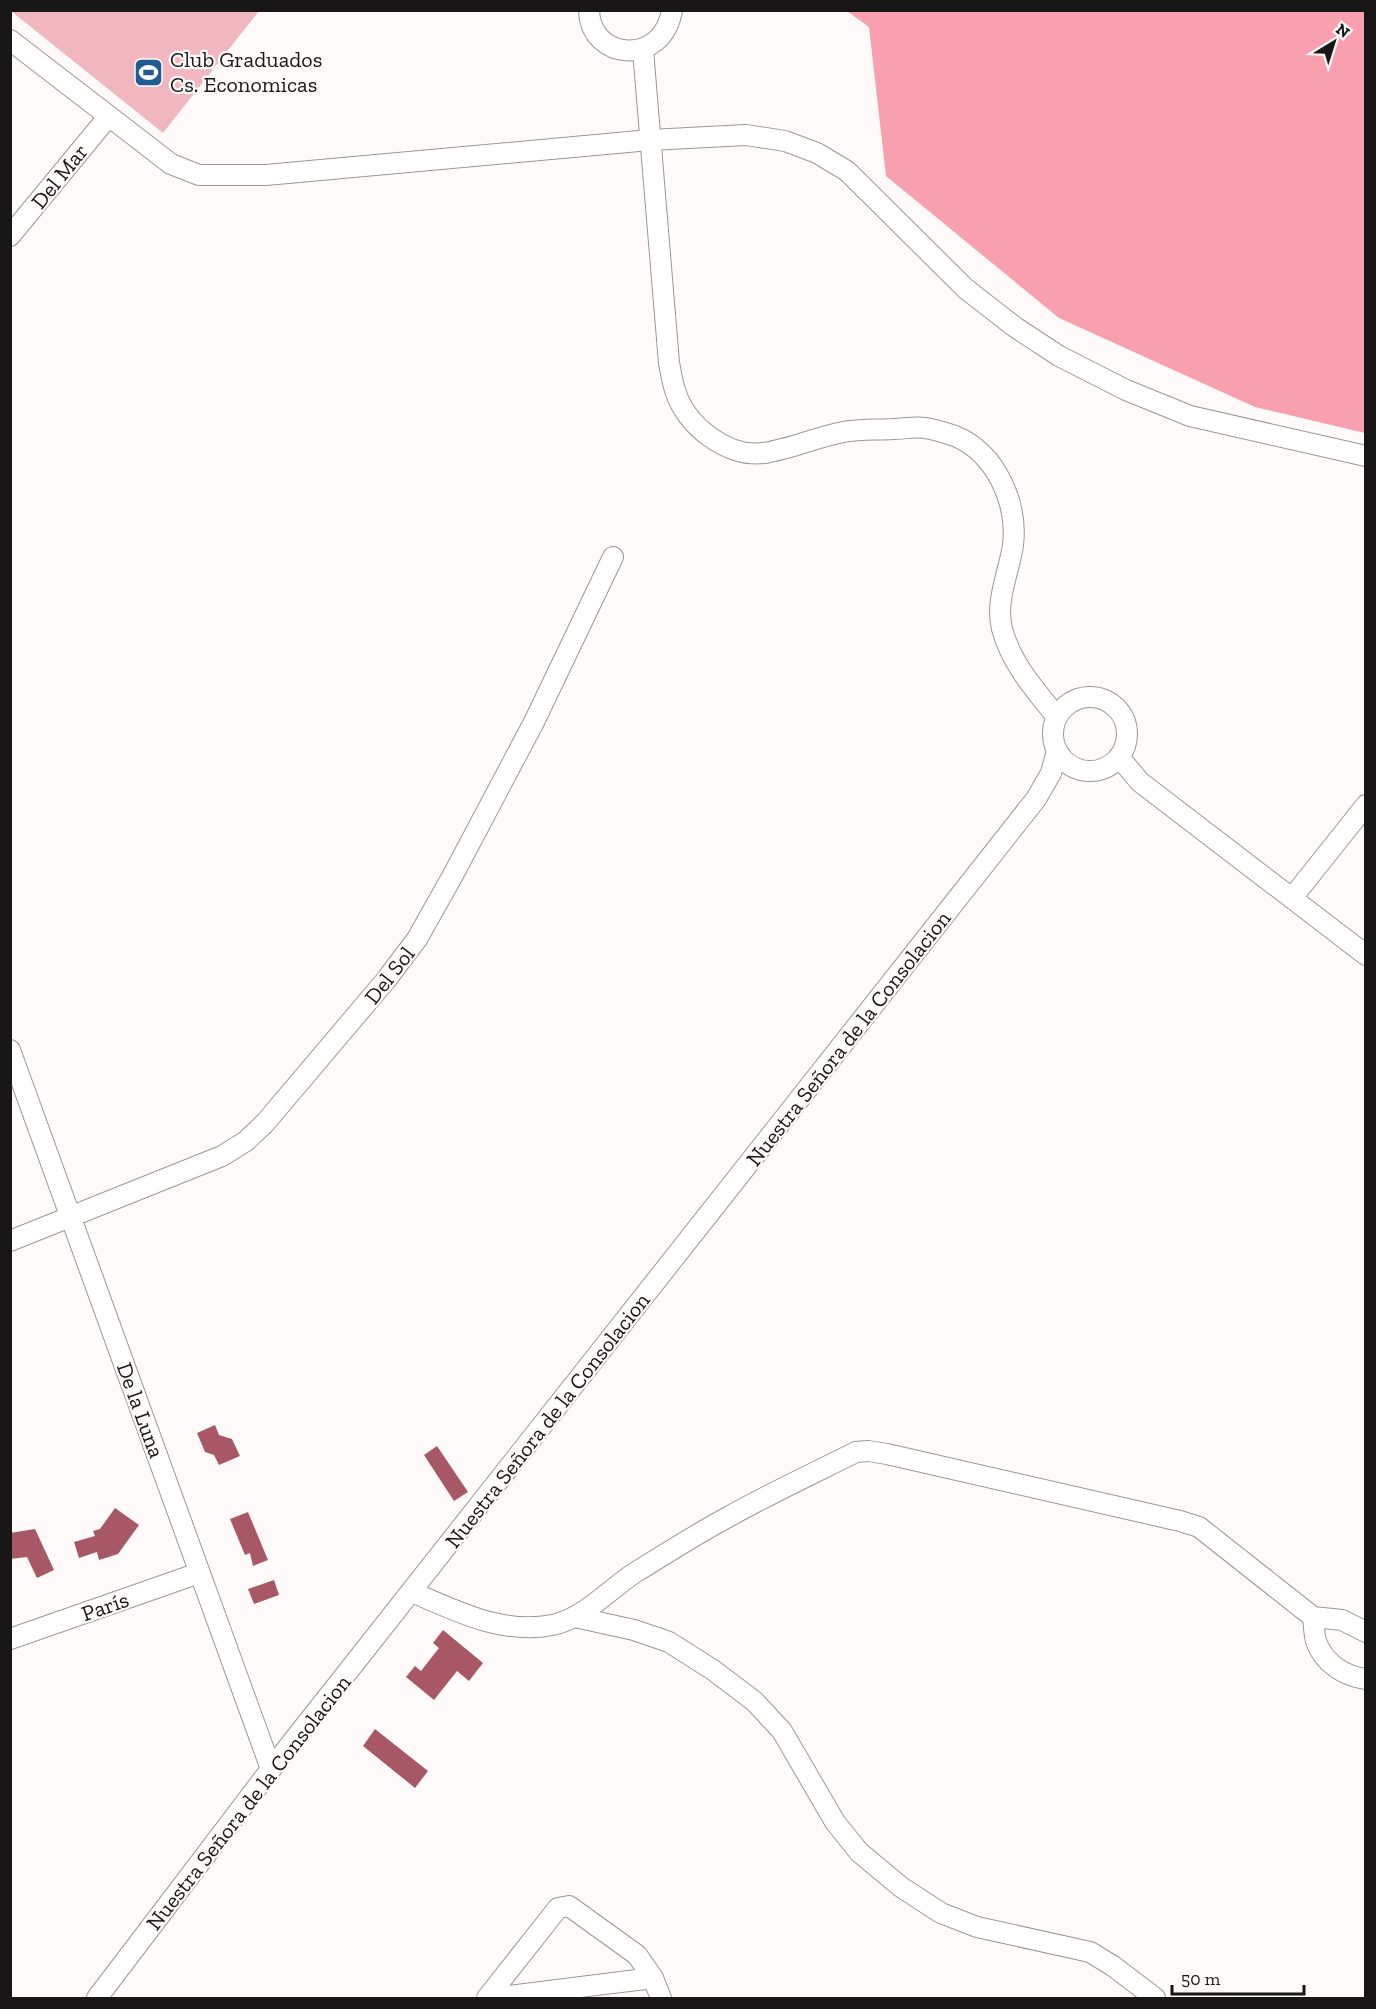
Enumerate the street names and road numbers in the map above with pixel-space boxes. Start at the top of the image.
street label: Del Mar [25,138,94,214]
street label: Nuestra Señora de la Consolacion [740,905,957,1171]
street label: Del Sol [359,941,420,1009]
street label: Nuestra Señora de la Consolacion [439,1287,656,1553]
street label: De la Luna [111,1359,170,1462]
street label: París [78,1586,132,1627]
street label: Nuestra Señora de la Consolacion [140,1669,357,1935]

